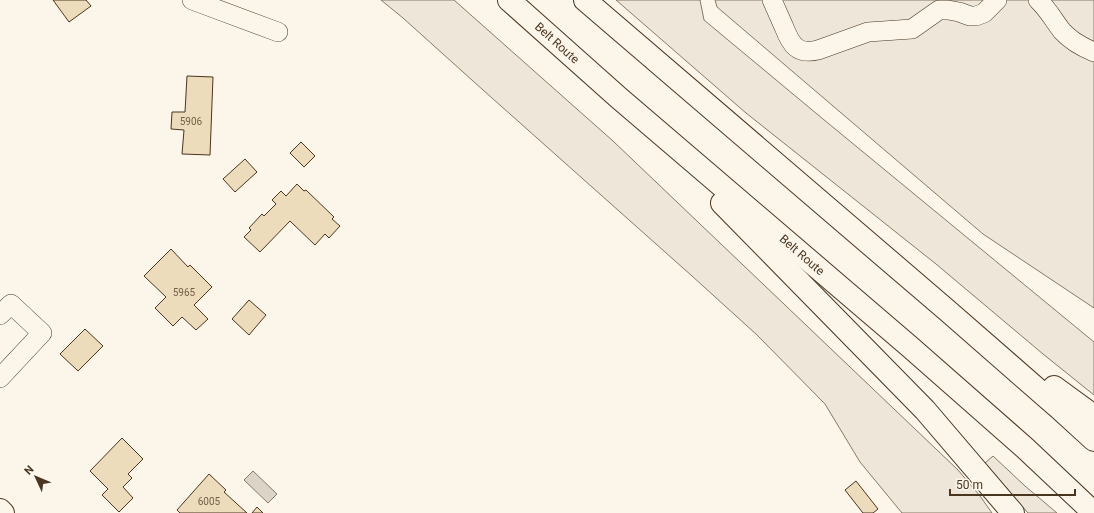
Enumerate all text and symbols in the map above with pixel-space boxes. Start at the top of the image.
street label: Belt Route [532,19,582,67]
house number: 5906 [180,116,203,127]
street label: Belt Route [777,232,827,278]
house number: 5965 [173,287,196,298]
north arrow [16,457,56,497]
text: N [22,463,37,478]
scale bar [950,471,1075,497]
text: 50 m [956,478,983,492]
house number: 6005 [198,496,221,507]

